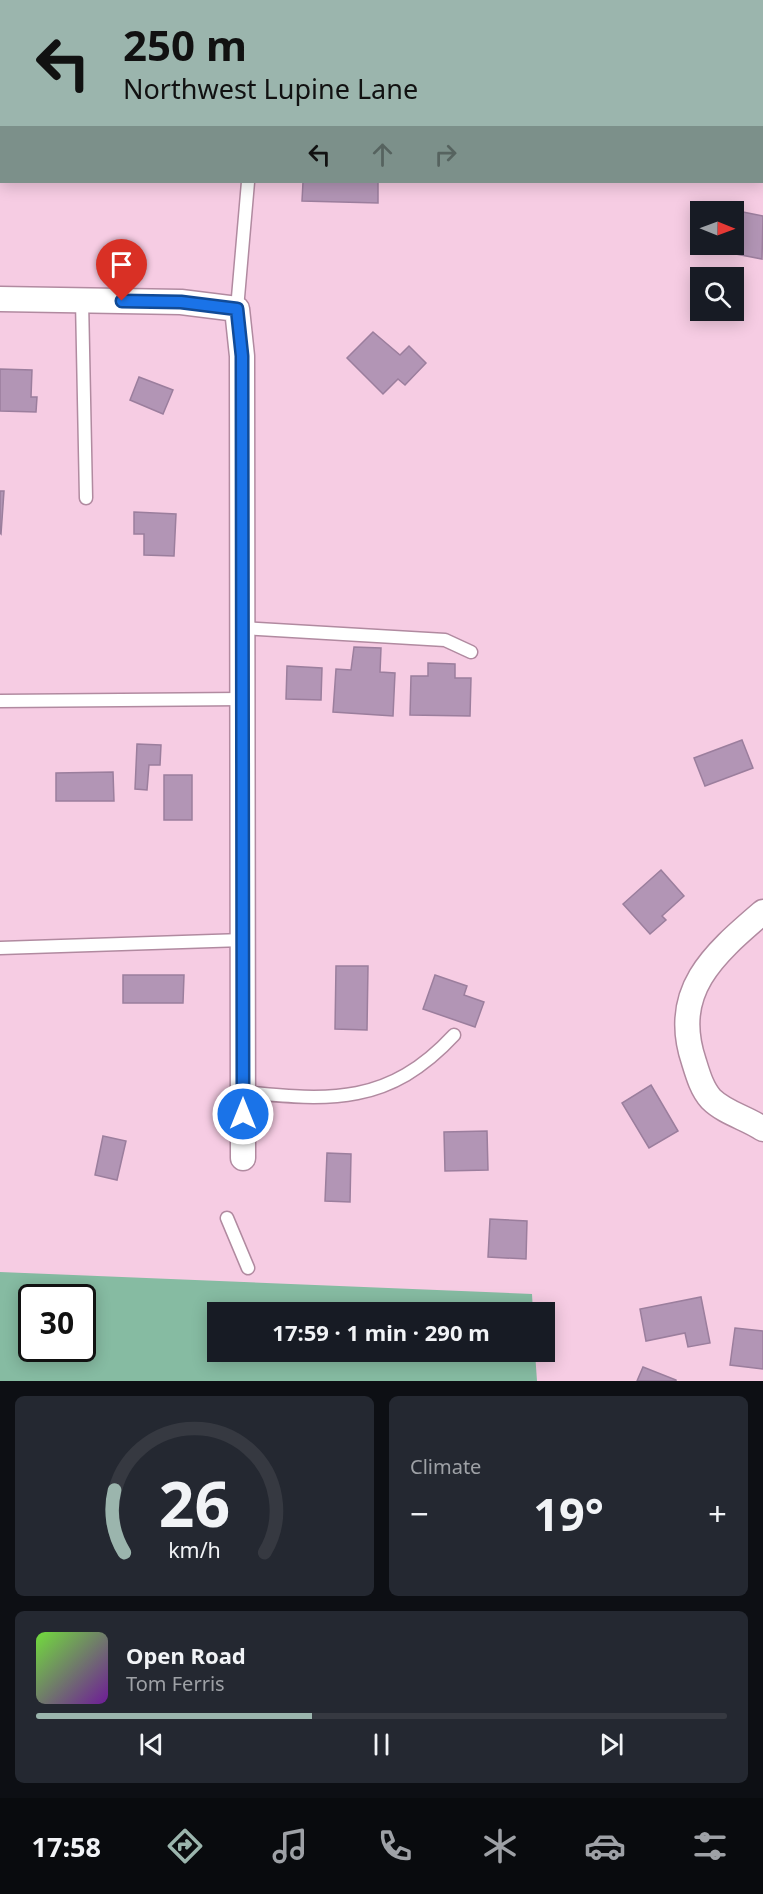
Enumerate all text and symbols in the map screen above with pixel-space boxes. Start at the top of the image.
text: 250 m [123,16,247,73]
icon: left [24,24,102,102]
text: Northwest Lupine Lane [123,70,418,107]
icon: left [303,138,336,171]
icon: ahead [366,138,399,171]
icon: right [429,138,462,171]
north arrow [690,201,744,255]
map controls [690,201,744,321]
pin [96,239,147,301]
icon: arrive [105,248,138,281]
button: search [690,267,744,321]
position arrow [211,1082,275,1146]
speed limit sign: 30 [18,1284,96,1362]
text: 17:59 · 1 min · 290 m [272,1317,490,1347]
text: Climate [410,1453,481,1480]
text: 26 [159,1460,230,1545]
text: 19° [533,1483,604,1544]
text: − [410,1491,429,1536]
text: + [708,1491,727,1536]
text: km/h [168,1535,221,1564]
text: Open Road [126,1640,246,1670]
text: Tom Ferris [126,1670,225,1697]
icon: previous [135,1728,168,1761]
icon: pause [365,1728,398,1761]
icon: next [595,1728,628,1761]
icon: directions [164,1825,206,1867]
icon: music [269,1825,311,1867]
icon: phone [374,1825,416,1867]
icon: climate [479,1825,521,1867]
icon: car [584,1825,626,1867]
icon: filters [689,1825,731,1867]
text: 17:58 [32,1828,101,1865]

